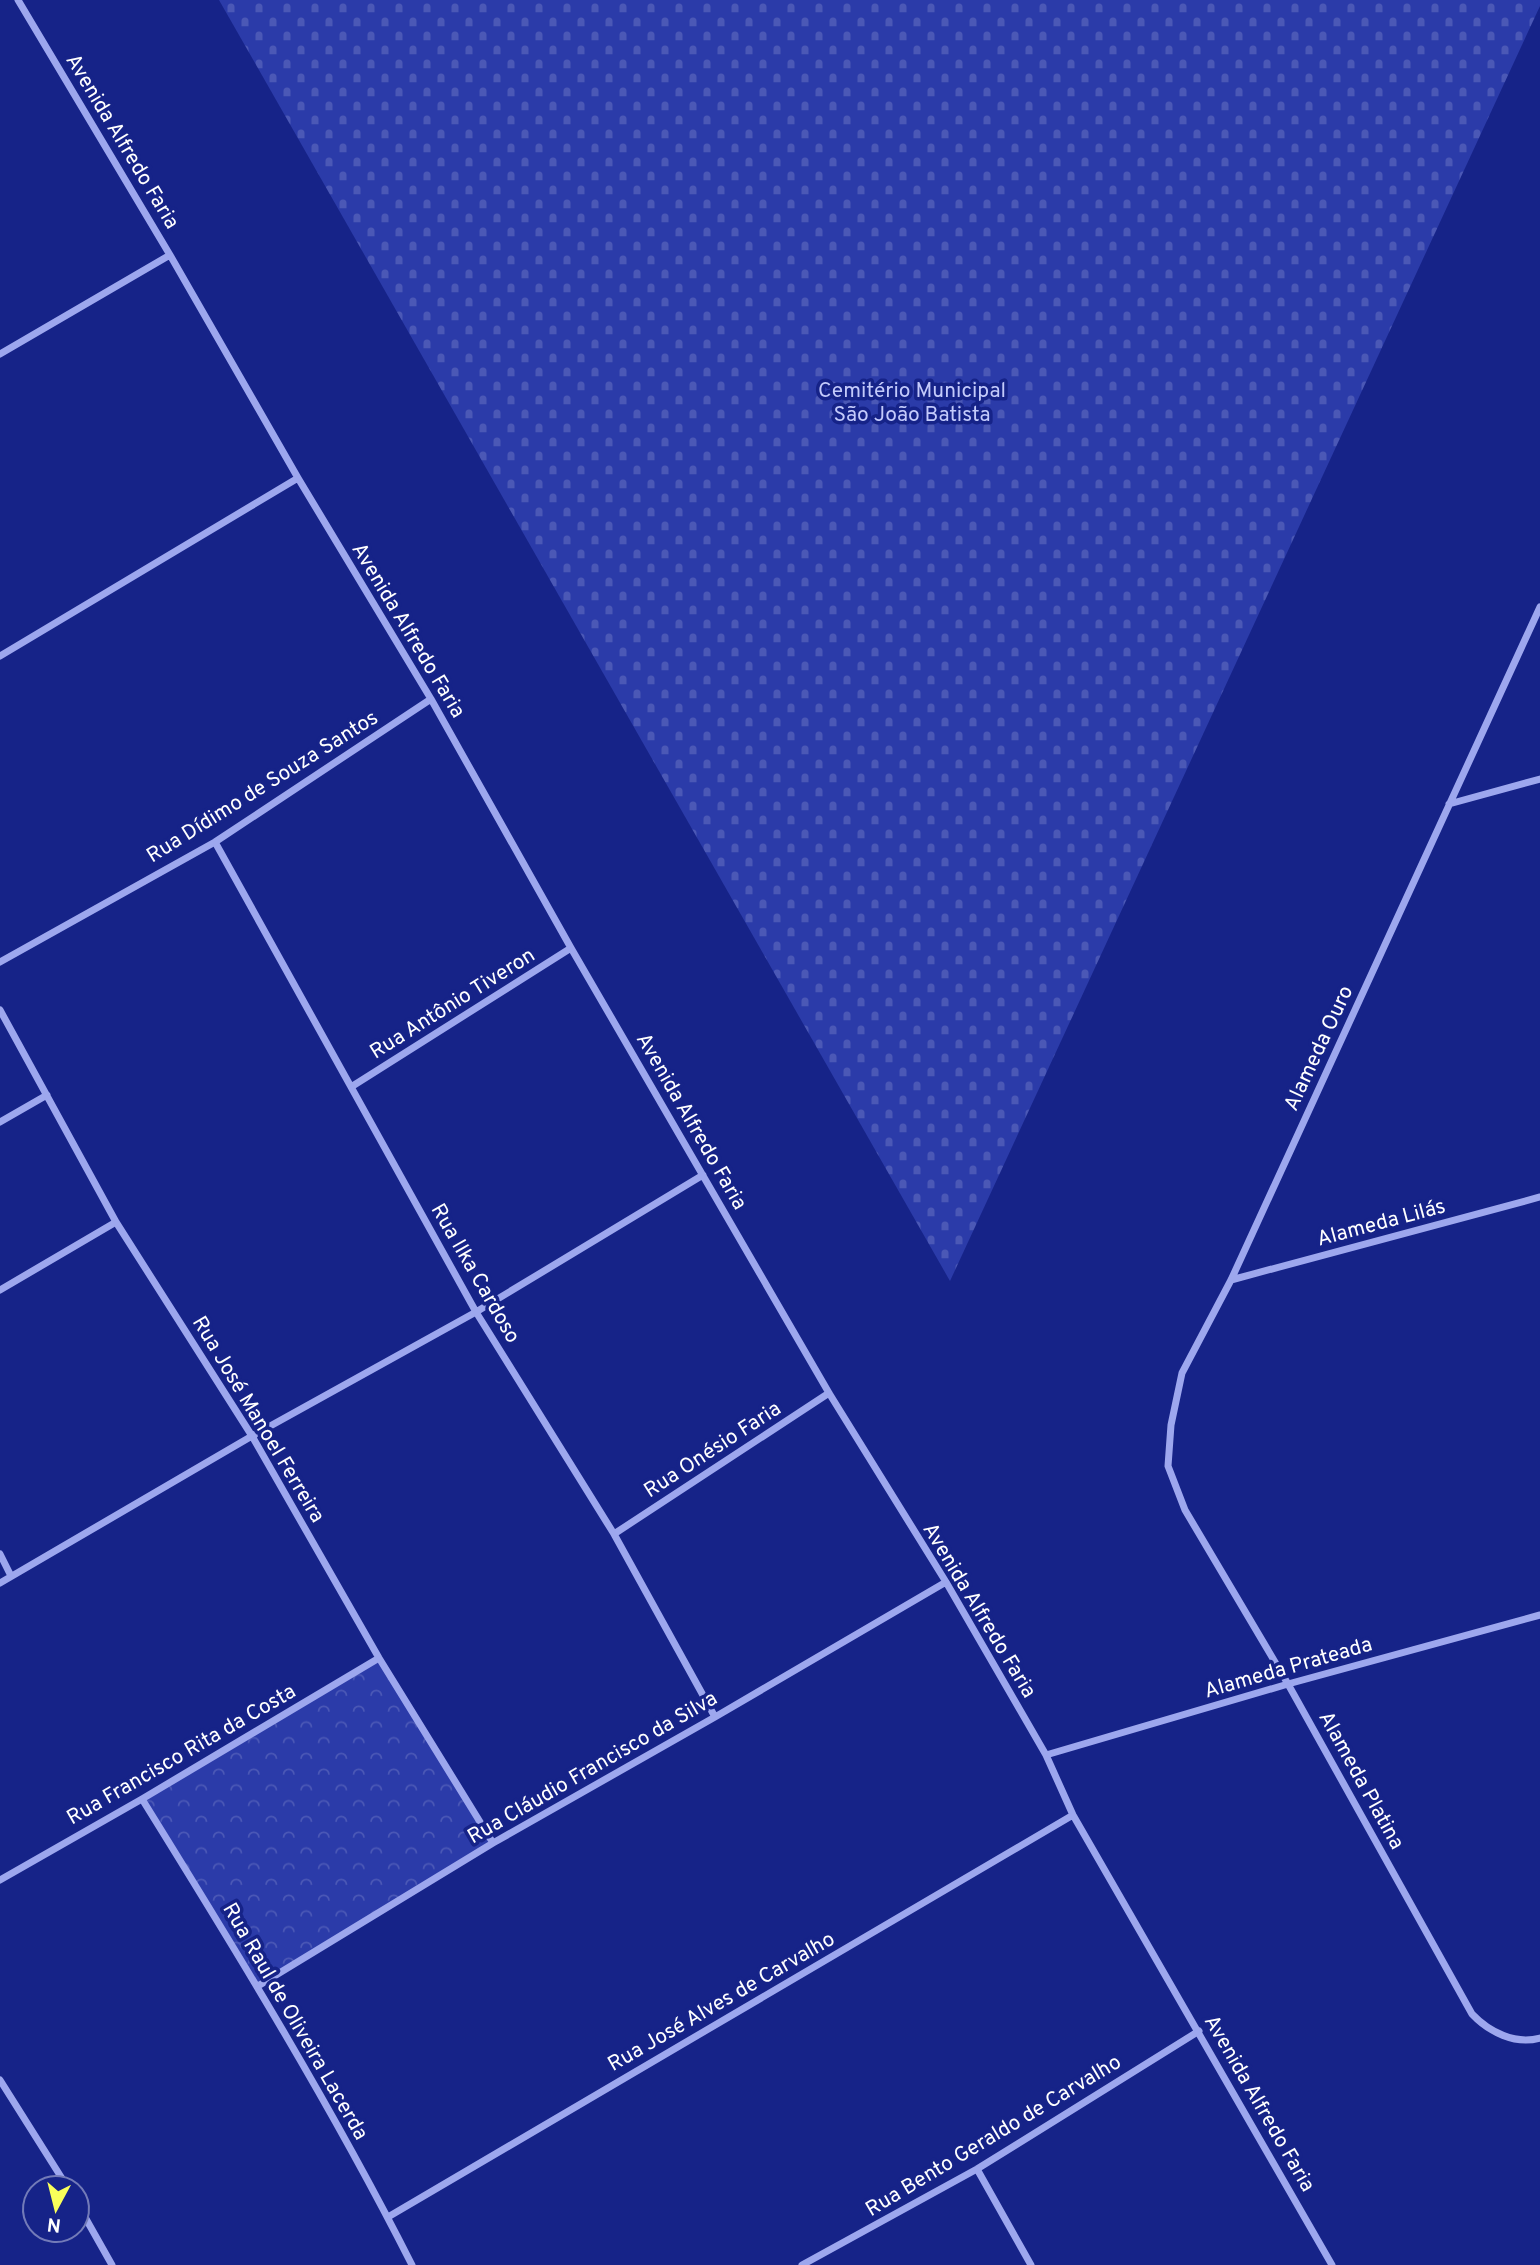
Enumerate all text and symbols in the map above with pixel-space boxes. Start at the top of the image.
street label: Avenida Alfredo Faria [59,49,185,234]
park label: Cemitério Municipal São João Batista [818,378,1006,429]
street label: Avenida Alfredo Faria [345,538,471,723]
street label: Rua Dídimo de Souza Santos [142,705,384,870]
street label: Rua Antônio Tiveron [365,942,540,1066]
street label: Alameda Ouro [1279,982,1360,1116]
street label: Avenida Alfredo Faria [629,1028,752,1215]
street label: Alameda Lilás [1314,1193,1449,1254]
street label: Rua Ilka Cardoso [424,1199,526,1348]
street label: Rua José Manoel Ferreira [185,1311,330,1528]
street label: Rua Onésio Faria [639,1396,786,1505]
street label: Avenida Alfredo Faria [916,1518,1042,1703]
street label: Alameda Prateada [1201,1632,1376,1705]
street label: Rua Francisco Rita da Costa [62,1679,301,1832]
street label: Rua Cláudio Francisco da Silva [463,1686,722,1851]
street label: Alameda Platina [1312,1707,1410,1855]
street label: Rua Raul de Oliveira Lacerda [216,1898,374,2145]
street label: Rua José Alves de Carvalho [603,1926,840,2078]
street label: Avenida Alfredo Faria [1197,2010,1320,2197]
street label: Rua Bento Geraldo de Carvalho [861,2049,1127,2223]
north arrow [21,2174,91,2244]
text: N [46,2211,62,2237]

